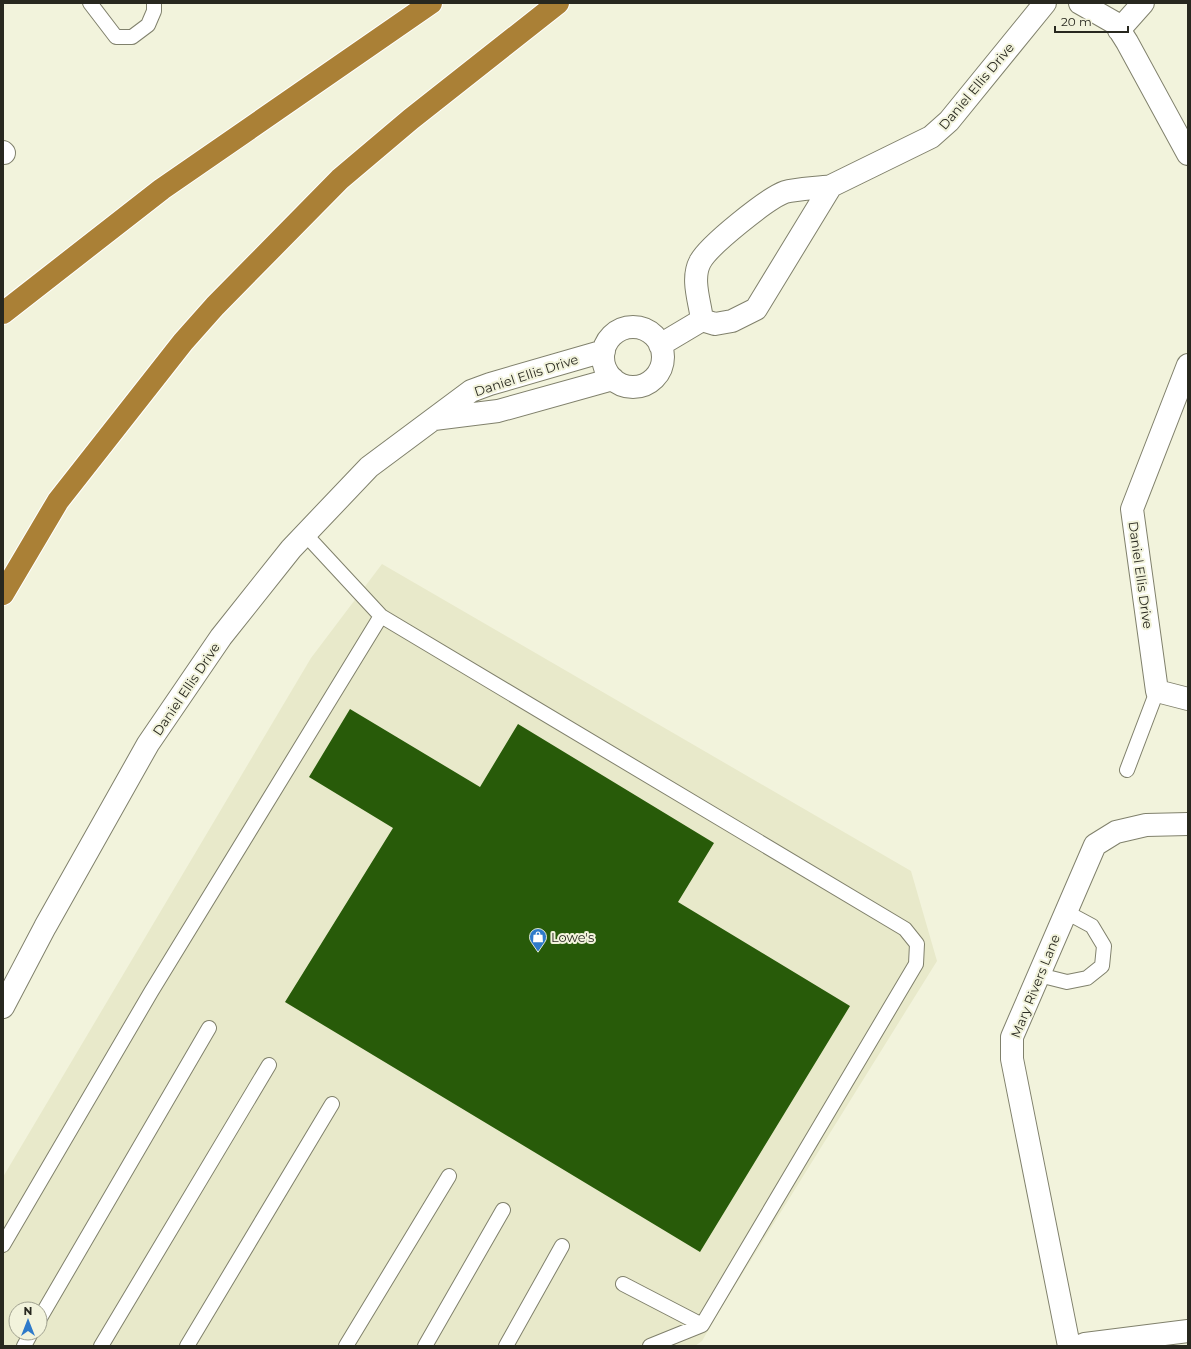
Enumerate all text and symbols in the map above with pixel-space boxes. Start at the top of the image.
scale bar [1055,8,1128,34]
text: 20 m [1061,14,1092,29]
street label: Daniel Ellis Drive [935,39,1017,133]
street label: Daniel Ellis Drive [472,351,580,399]
street label: Daniel Ellis Drive [1126,520,1156,630]
street label: Daniel Ellis Drive [149,639,223,738]
shop icon: Lowe's [528,927,548,952]
place label: Lowe's [551,929,594,945]
street label: Mary Rivers Lane [1007,932,1063,1040]
north arrow [8,1301,48,1341]
text: N [24,1304,32,1318]

